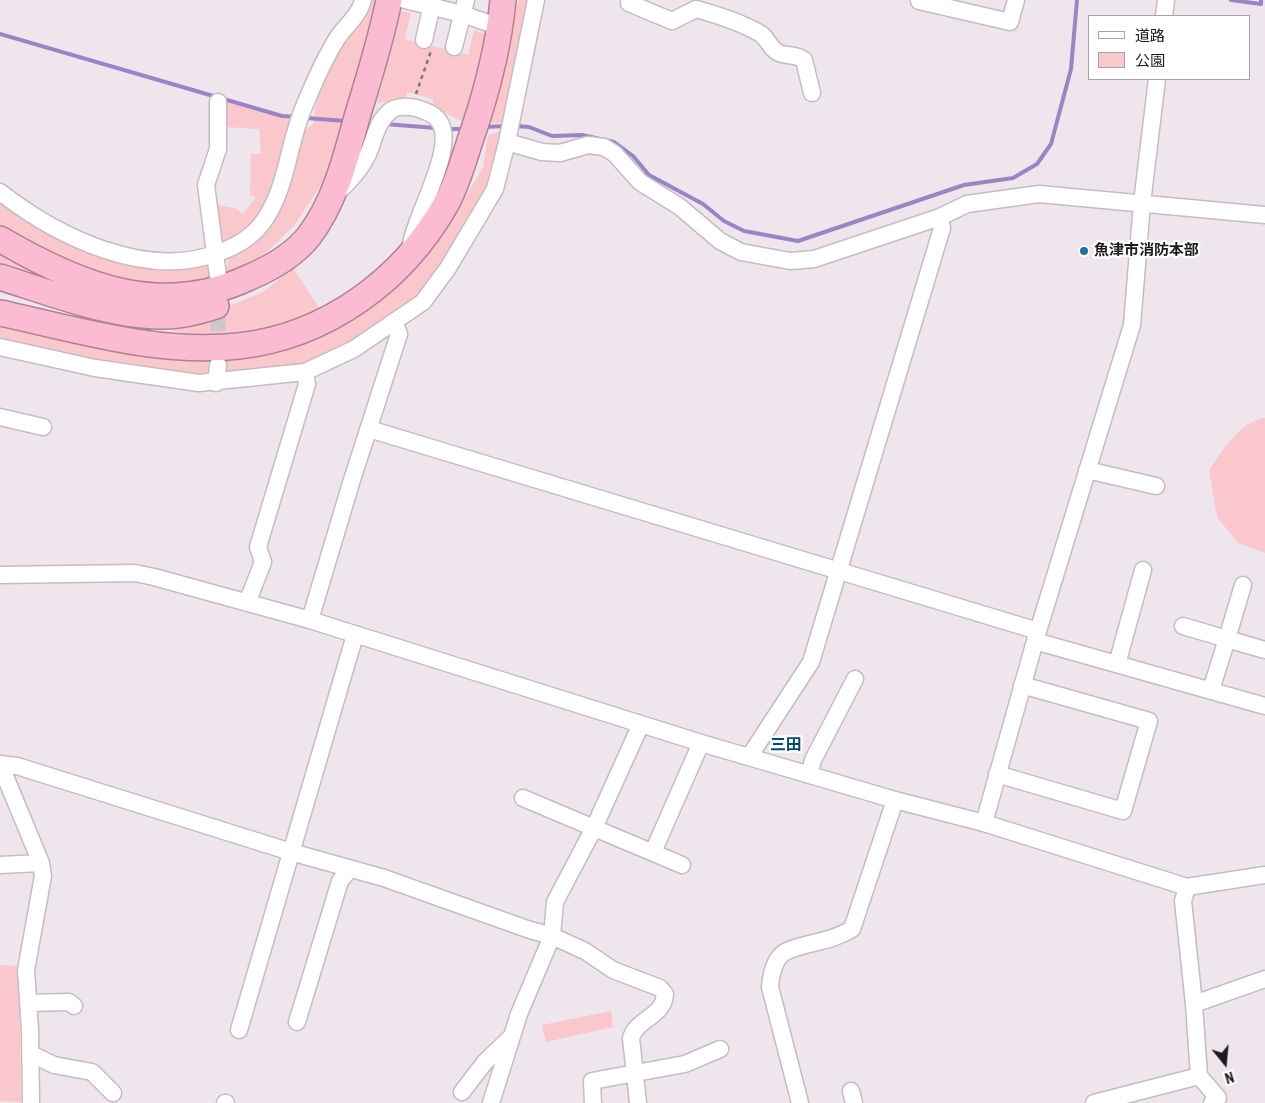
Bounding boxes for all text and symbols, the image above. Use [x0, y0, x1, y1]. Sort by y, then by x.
legend [1088, 15, 1250, 80]
text: 道路 [1135, 27, 1165, 45]
text: 公園 [1135, 52, 1165, 70]
place label: 魚津市消防本部 [1094, 242, 1199, 260]
marker: 魚津市消防本部 [1078, 245, 1090, 257]
district label: 三田 [770, 736, 802, 756]
north arrow [1200, 1038, 1250, 1088]
text: N [1223, 1068, 1236, 1086]

